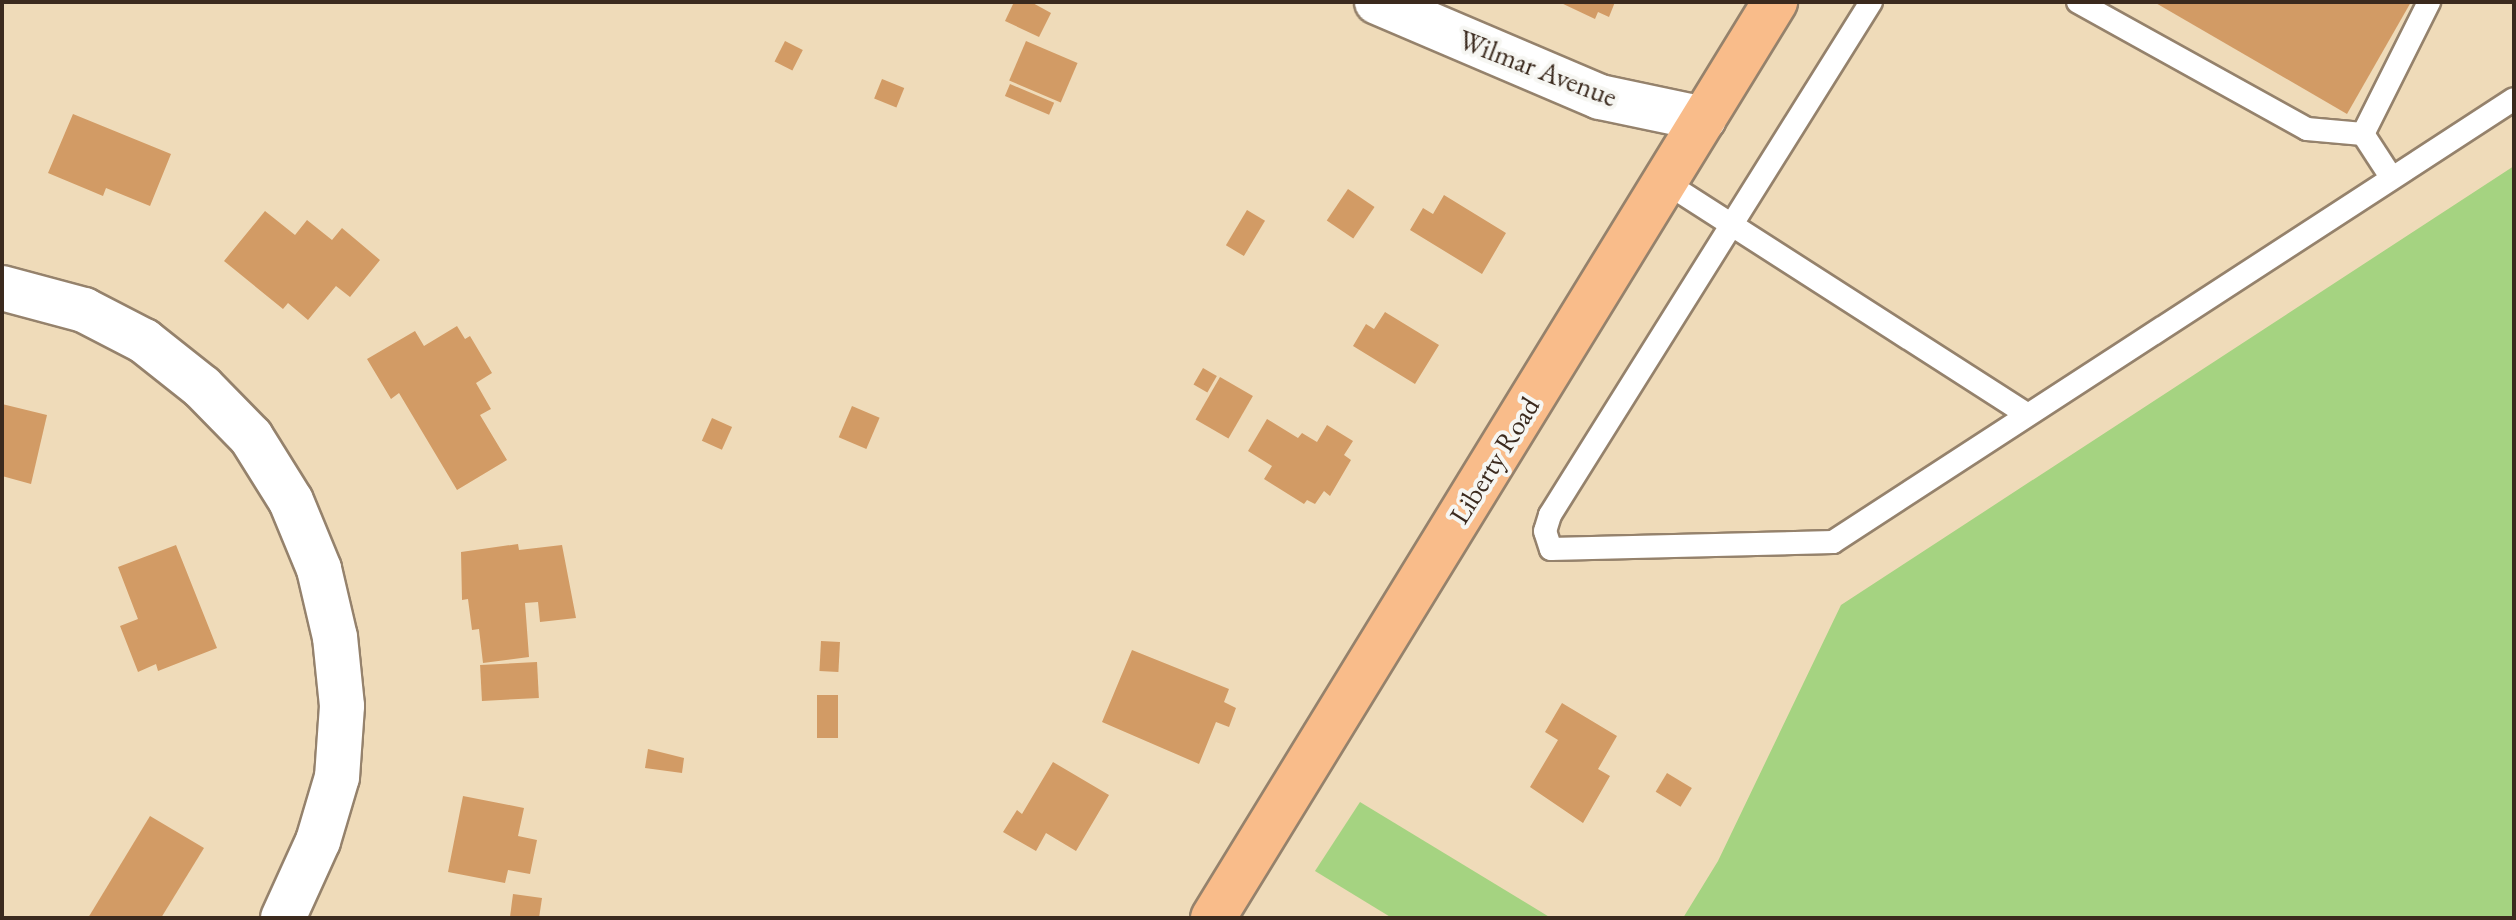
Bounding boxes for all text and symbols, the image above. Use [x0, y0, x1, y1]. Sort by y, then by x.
street label: Wilmar Avenue [1454, 22, 1622, 114]
street label: Liberty Road [1442, 390, 1546, 530]

